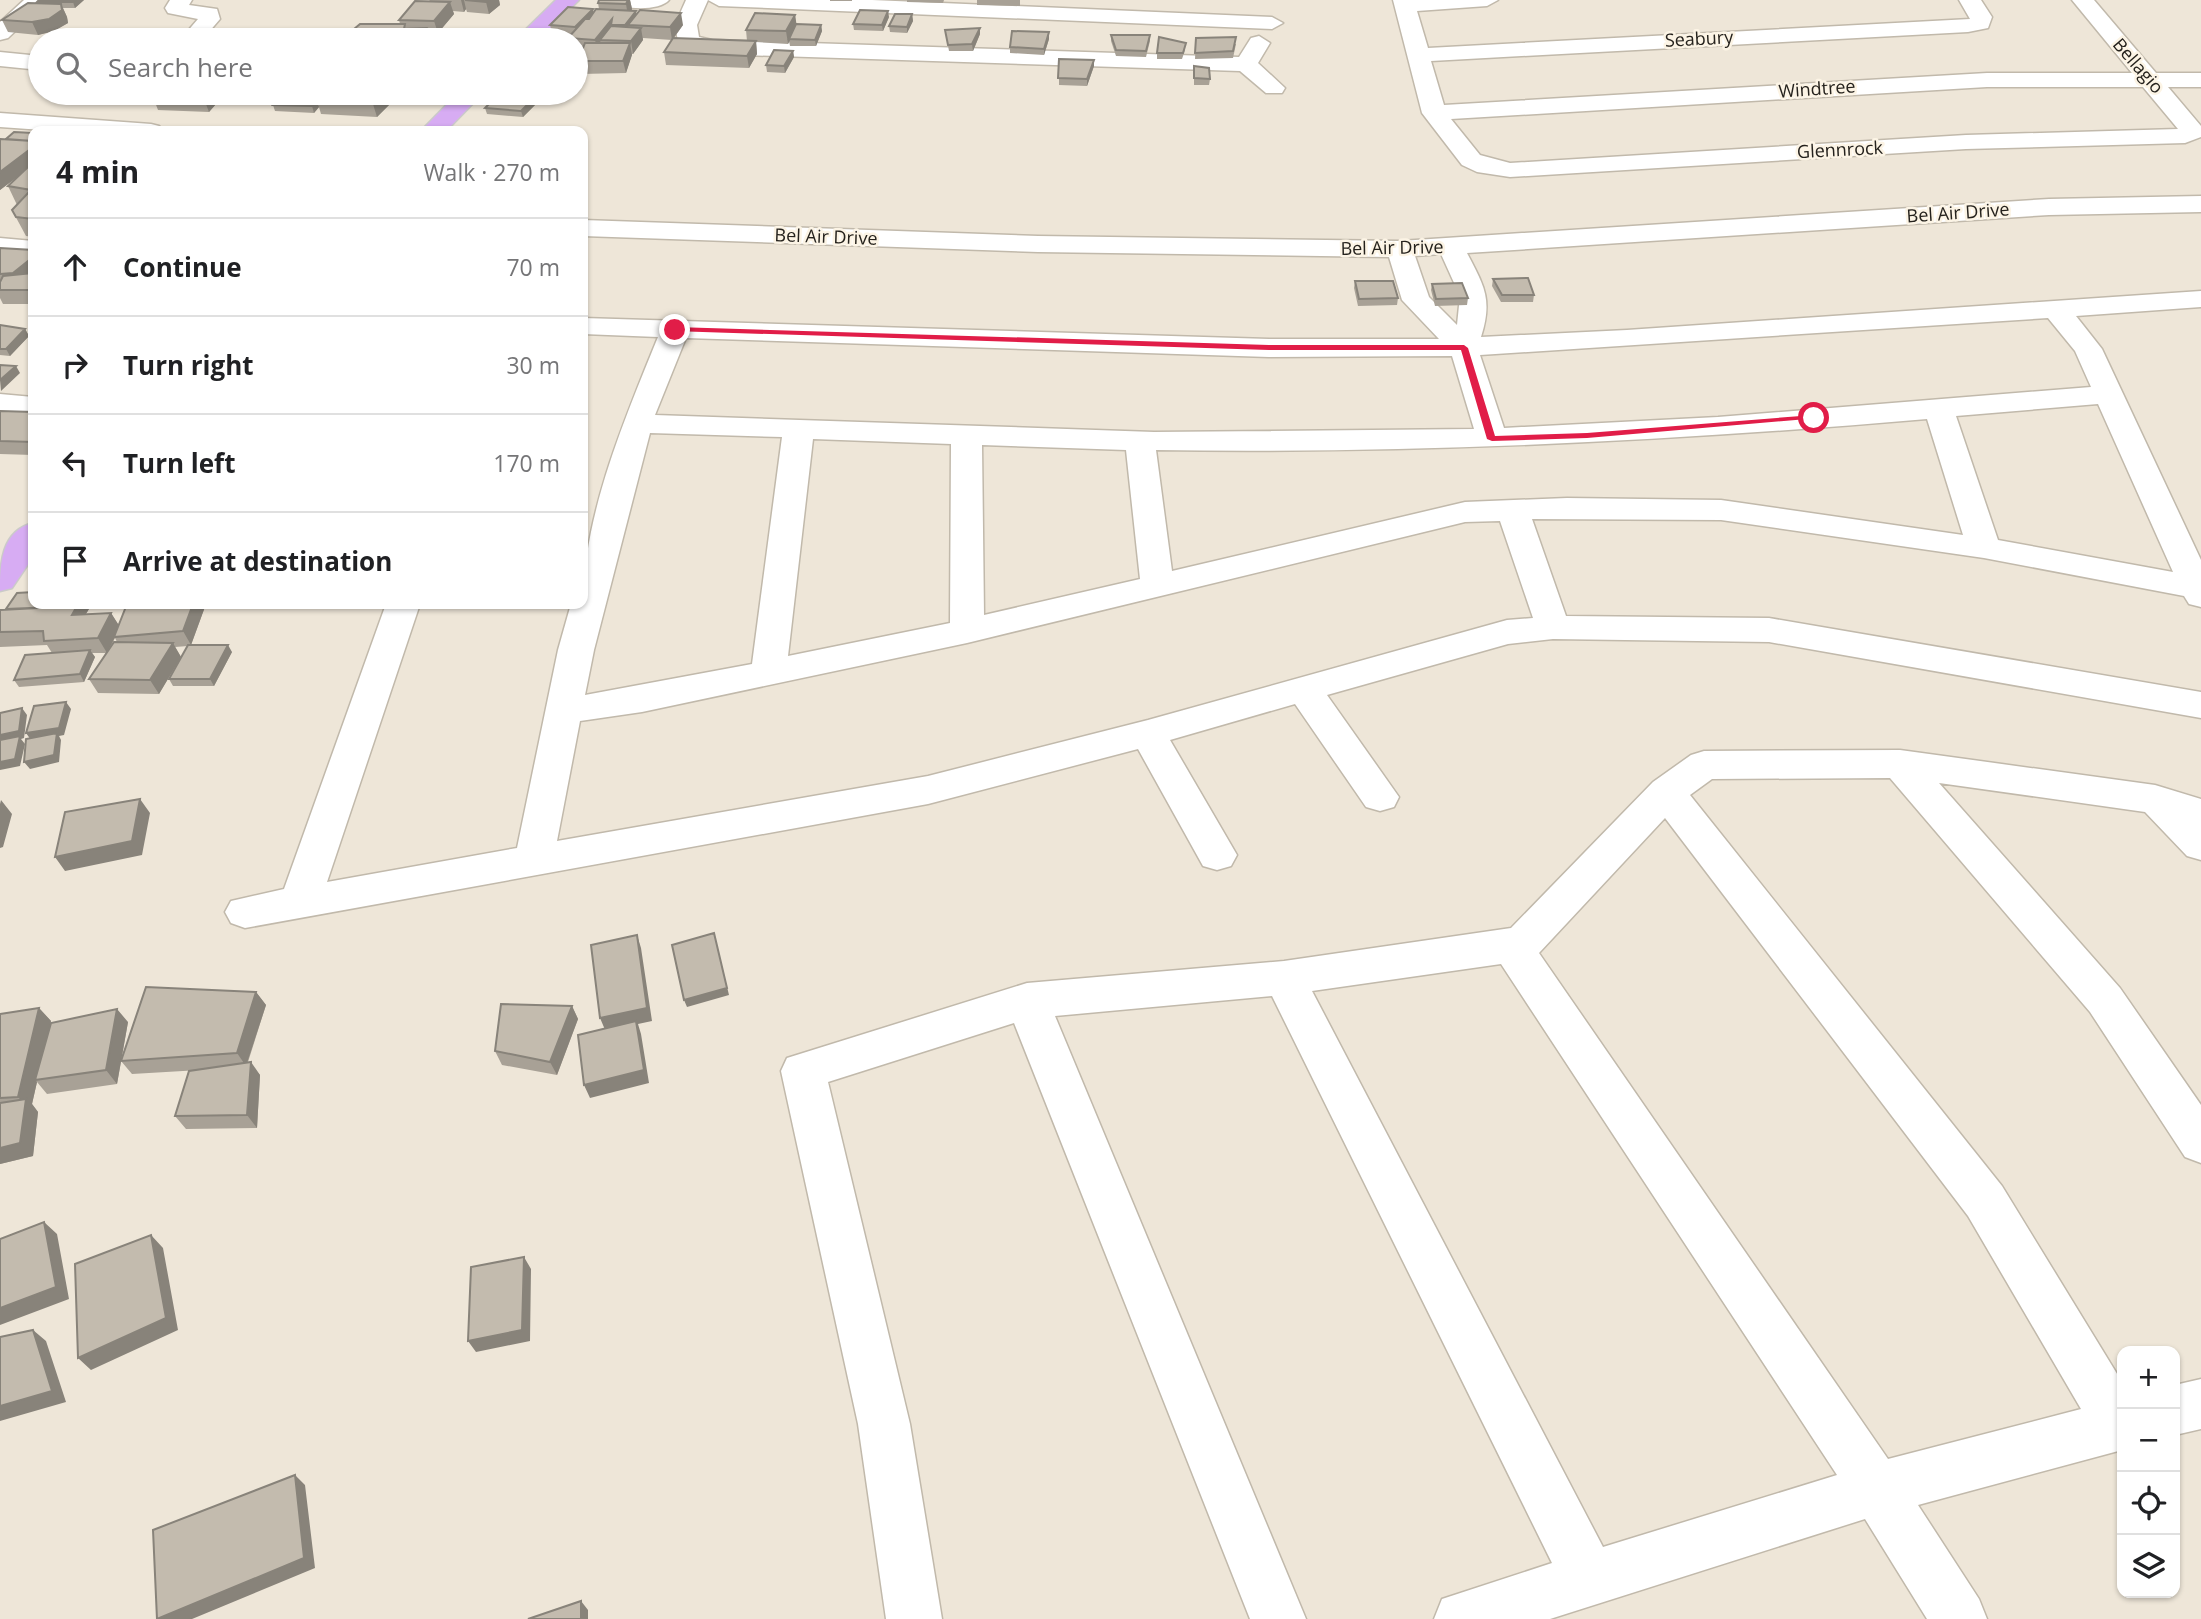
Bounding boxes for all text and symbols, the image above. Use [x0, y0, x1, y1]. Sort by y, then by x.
street label: Seabury [1664, 24, 1735, 52]
search box [28, 28, 588, 105]
street label: Bellagio [2108, 33, 2169, 98]
icon: search [52, 48, 90, 86]
text: Search here [108, 49, 253, 85]
street label: Windtree [1778, 73, 1856, 103]
street label: Glennrock [1796, 135, 1884, 163]
text: 4 min [56, 151, 139, 192]
text: Walk · 270 m [423, 156, 560, 188]
street label: Bel Air Drive [1906, 196, 2010, 228]
street label: Bel Air Drive [774, 222, 878, 250]
street label: Bel Air Drive [1340, 234, 1444, 260]
icon: ahead [56, 248, 94, 286]
text: Continue [123, 249, 242, 285]
text: 70 m [506, 251, 560, 283]
route end [659, 314, 690, 345]
icon: right [56, 346, 94, 384]
text: Turn right [123, 347, 254, 383]
text: 30 m [506, 349, 560, 381]
route start [1798, 402, 1829, 433]
icon: left [56, 444, 94, 482]
text: Turn left [123, 445, 235, 481]
text: 170 m [493, 447, 560, 479]
icon: arrive [56, 542, 94, 580]
text: Arrive at destination [123, 543, 392, 579]
map controls [2117, 1346, 2180, 1598]
button: + [2117, 1346, 2180, 1409]
button: − [2117, 1409, 2180, 1472]
button: locate [2117, 1472, 2180, 1535]
button: layers [2117, 1535, 2180, 1598]

